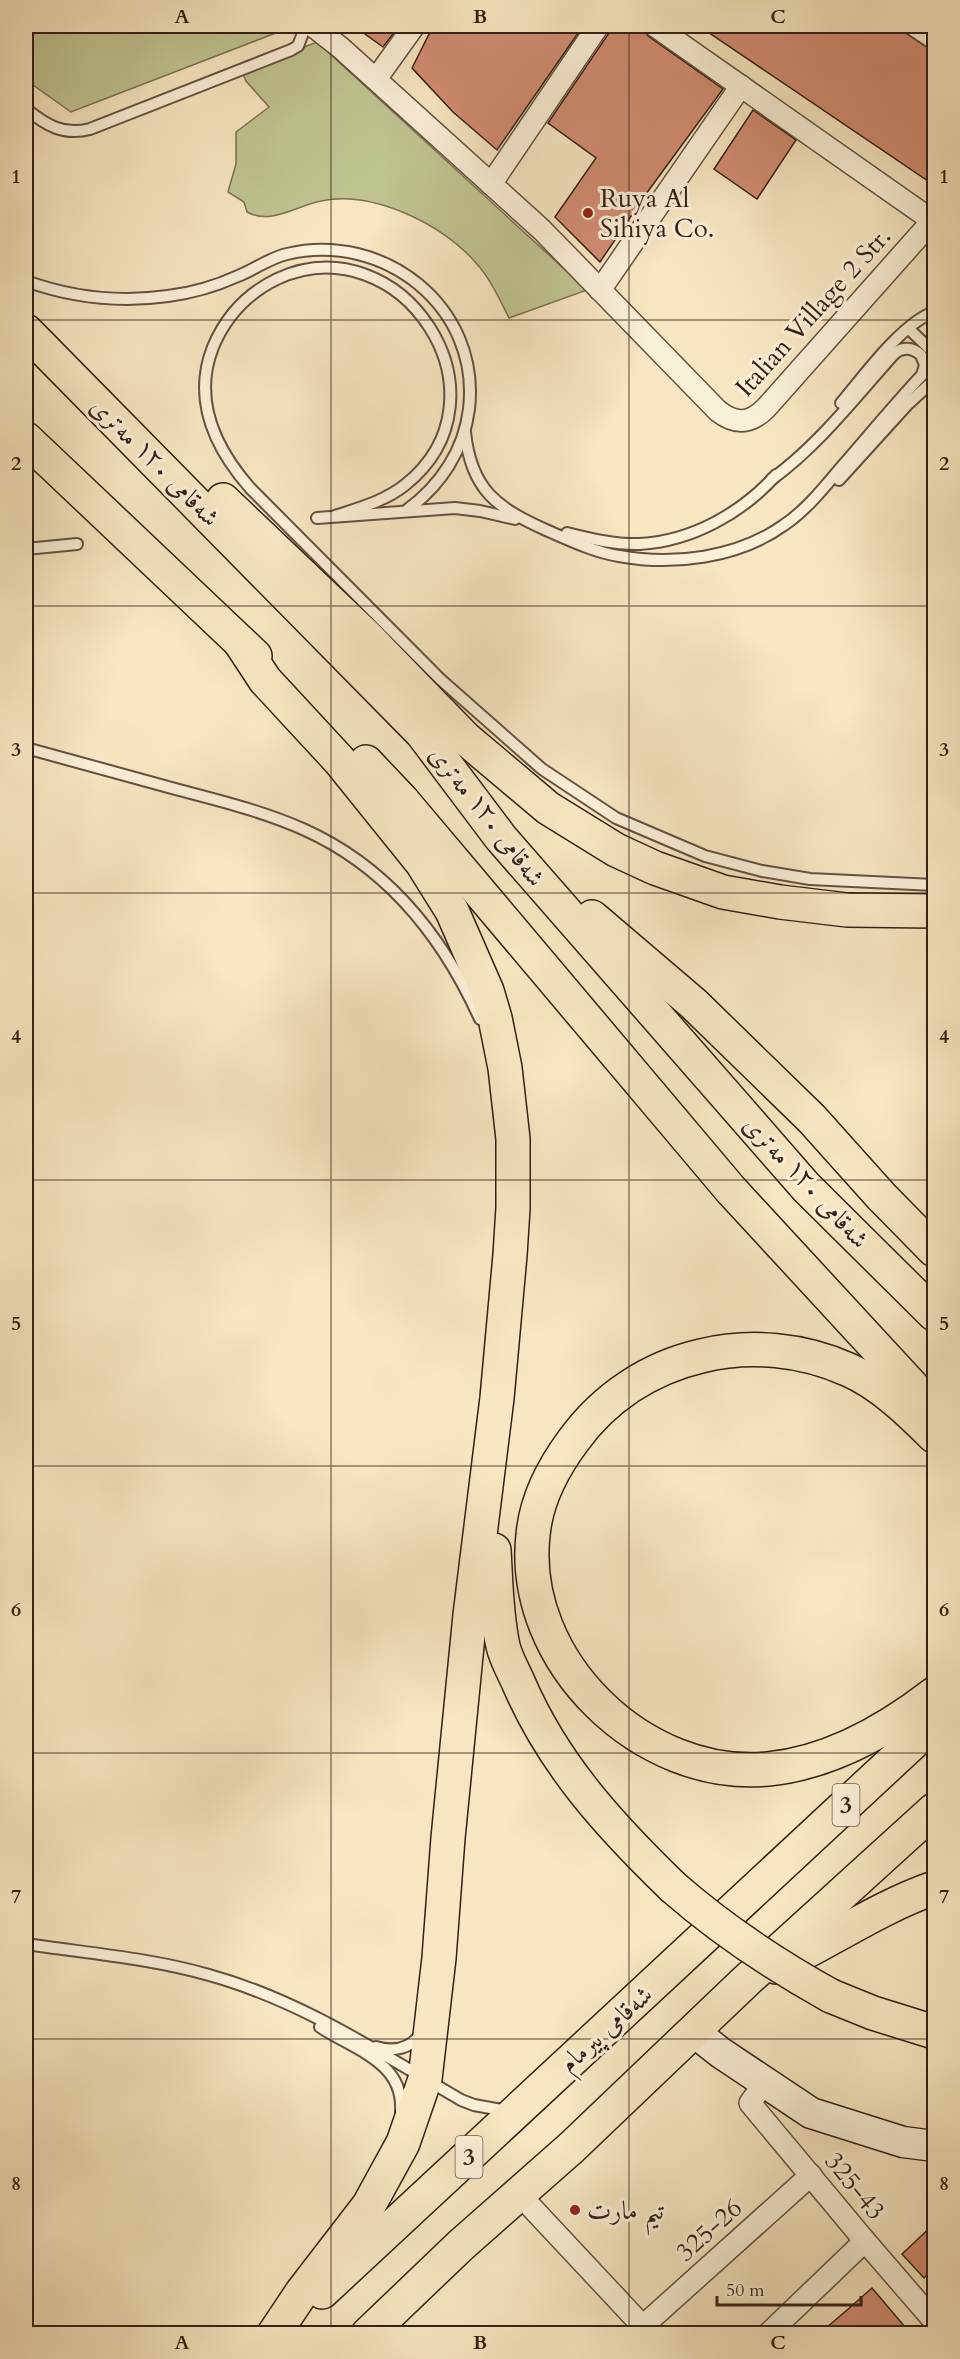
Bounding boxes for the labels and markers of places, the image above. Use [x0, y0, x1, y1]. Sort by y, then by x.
place label: Ruya Al Sihiya Co. [600, 181, 714, 246]
marker: Ruya Al Sihiya Co. [581, 206, 595, 220]
place label: تيم مارت [587, 2193, 665, 2236]
marker: تيم مارت [568, 2203, 582, 2217]

